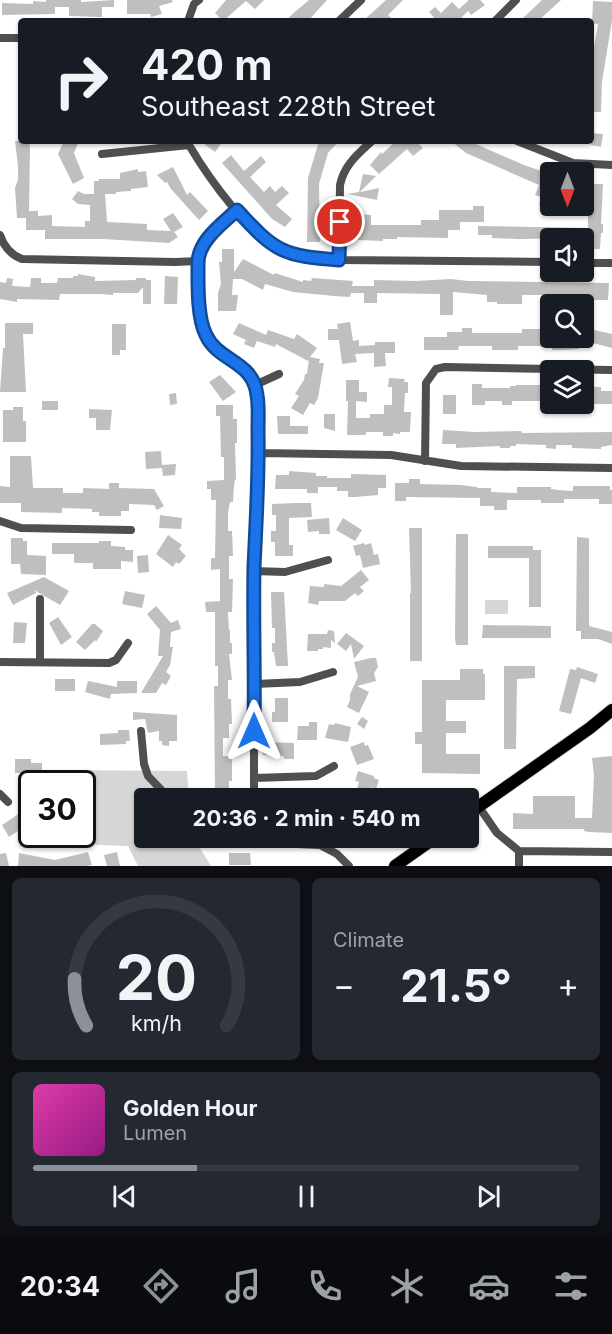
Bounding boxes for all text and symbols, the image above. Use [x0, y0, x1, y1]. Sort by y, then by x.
text: 420 m [141, 39, 272, 90]
icon: right [42, 42, 120, 120]
text: Southeast 228th Street [141, 90, 435, 123]
north arrow [540, 162, 594, 216]
map controls [540, 162, 594, 414]
pin [314, 196, 365, 247]
icon: arrive [323, 205, 356, 238]
button: sound [540, 228, 594, 282]
button: search [540, 294, 594, 348]
button: layers [540, 360, 594, 414]
position arrow [222, 699, 286, 763]
speed limit sign: 30 [18, 770, 96, 848]
text: 20:36 · 2 min · 540 m [193, 805, 420, 831]
text: Climate [333, 928, 404, 952]
text: 20 [115, 940, 197, 1015]
text: 21.5° [400, 958, 512, 1013]
text: − [333, 965, 355, 1005]
text: + [557, 965, 579, 1005]
text: km/h [131, 1010, 181, 1036]
text: Golden Hour [123, 1095, 257, 1121]
text: Lumen [123, 1121, 187, 1145]
icon: previous [108, 1180, 141, 1213]
icon: pause [290, 1180, 323, 1213]
icon: next [472, 1180, 505, 1213]
icon: directions [140, 1265, 182, 1307]
icon: music [222, 1265, 264, 1307]
icon: phone [304, 1265, 346, 1307]
icon: climate [386, 1265, 428, 1307]
icon: car [468, 1265, 510, 1307]
icon: filters [550, 1265, 592, 1307]
text: 20:34 [20, 1270, 100, 1303]

